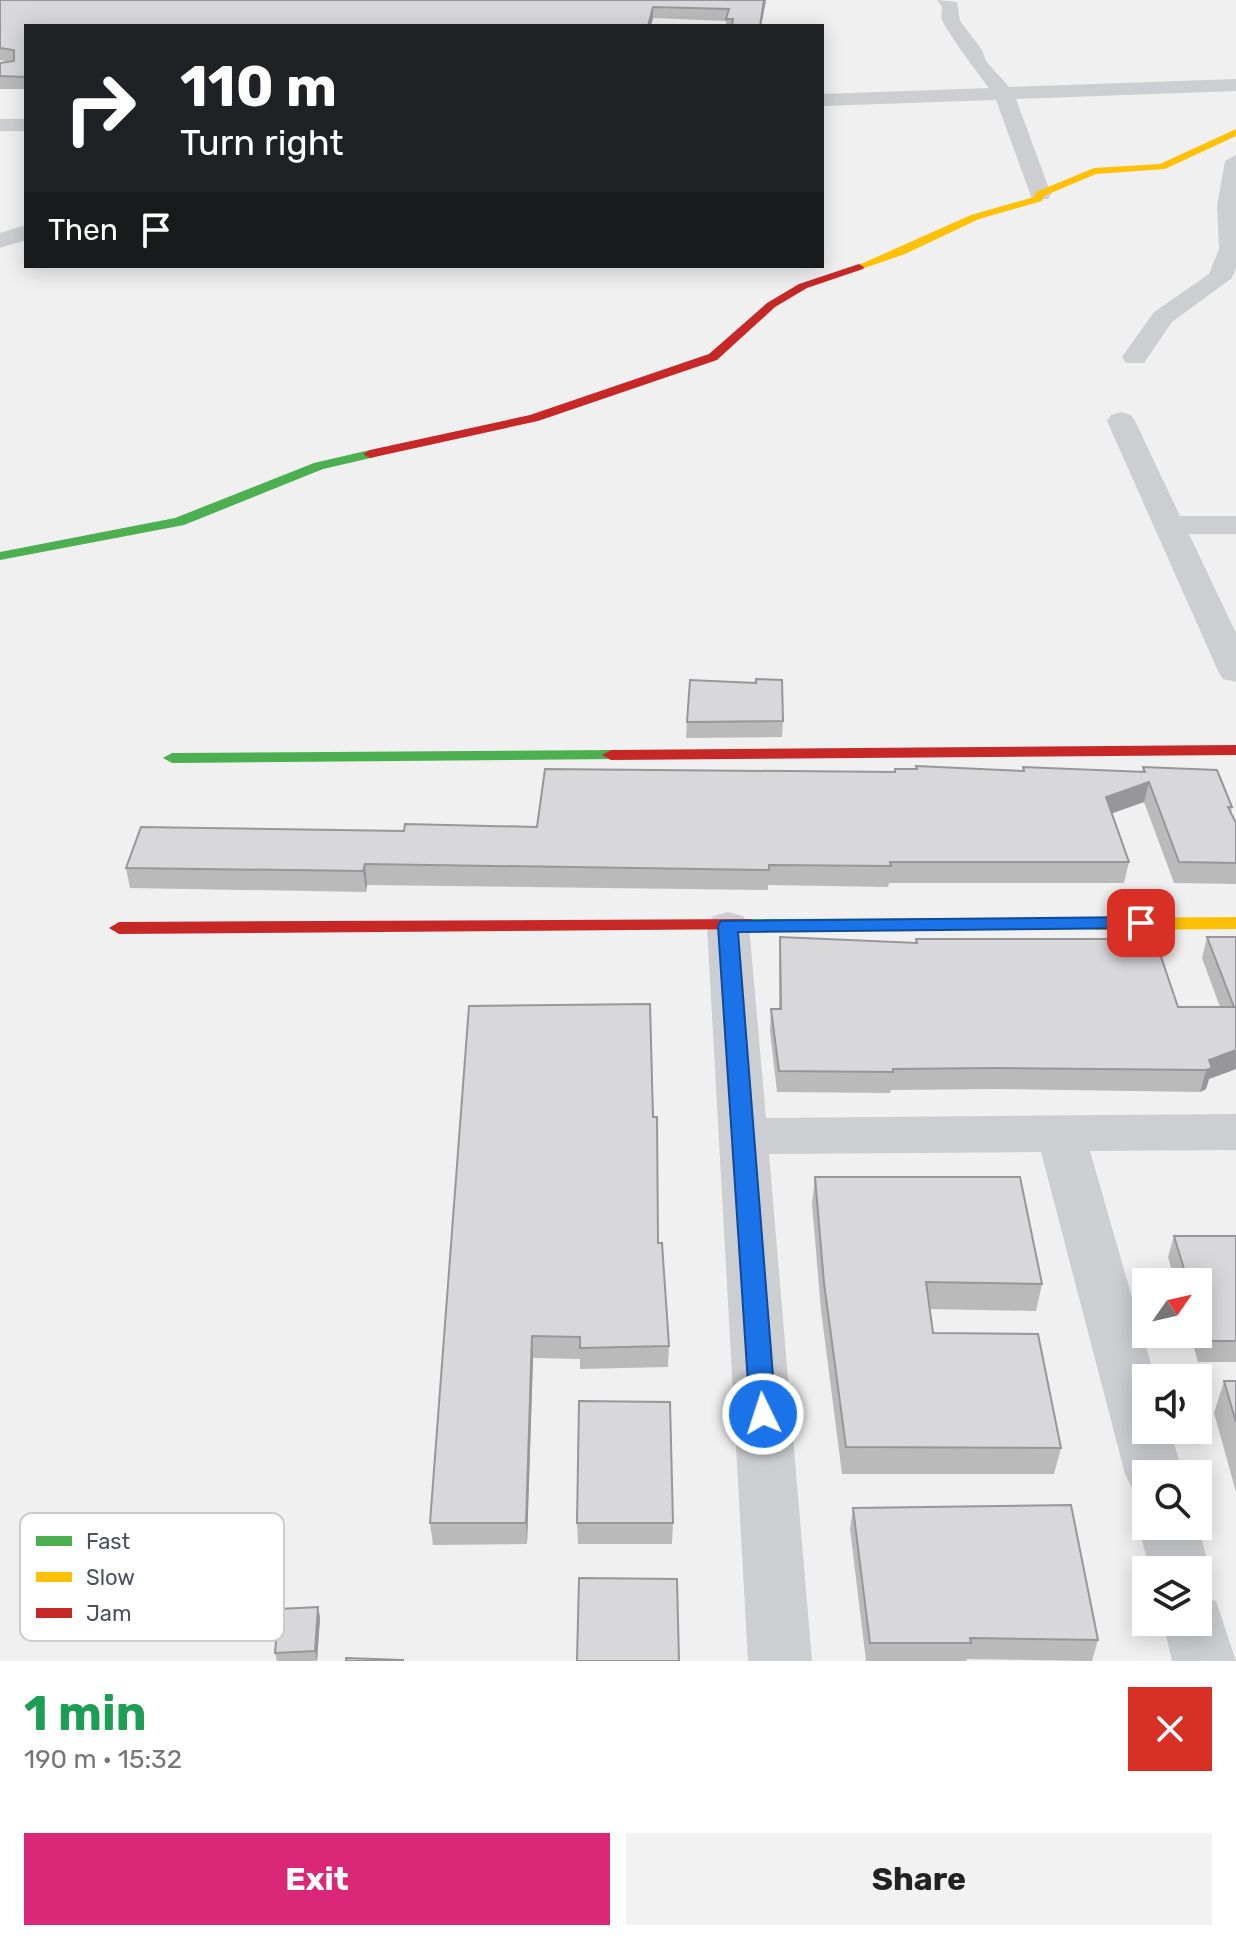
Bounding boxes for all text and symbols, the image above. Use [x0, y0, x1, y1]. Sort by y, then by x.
text: 110 m [180, 54, 337, 120]
icon: right [48, 56, 152, 160]
text: Turn right [180, 121, 344, 164]
icon: arrive [134, 208, 178, 252]
text: Then [48, 212, 118, 248]
pin [1107, 889, 1175, 957]
icon: arrive [1119, 901, 1163, 945]
north arrow [1132, 1268, 1212, 1348]
map controls [1132, 1268, 1212, 1636]
button: sound [1132, 1364, 1212, 1444]
position arrow [721, 1372, 805, 1456]
button: search [1132, 1460, 1212, 1540]
legend [20, 1513, 284, 1641]
text: Fast [86, 1528, 131, 1555]
button: layers [1132, 1556, 1212, 1636]
text: Slow [86, 1564, 135, 1591]
text: Jam [86, 1600, 132, 1627]
text: 1 min [24, 1685, 147, 1742]
button: close [1128, 1687, 1212, 1771]
text: 190 m · 15:32 [24, 1744, 182, 1775]
button: Exit [24, 1833, 610, 1925]
button: Share [626, 1833, 1212, 1925]

